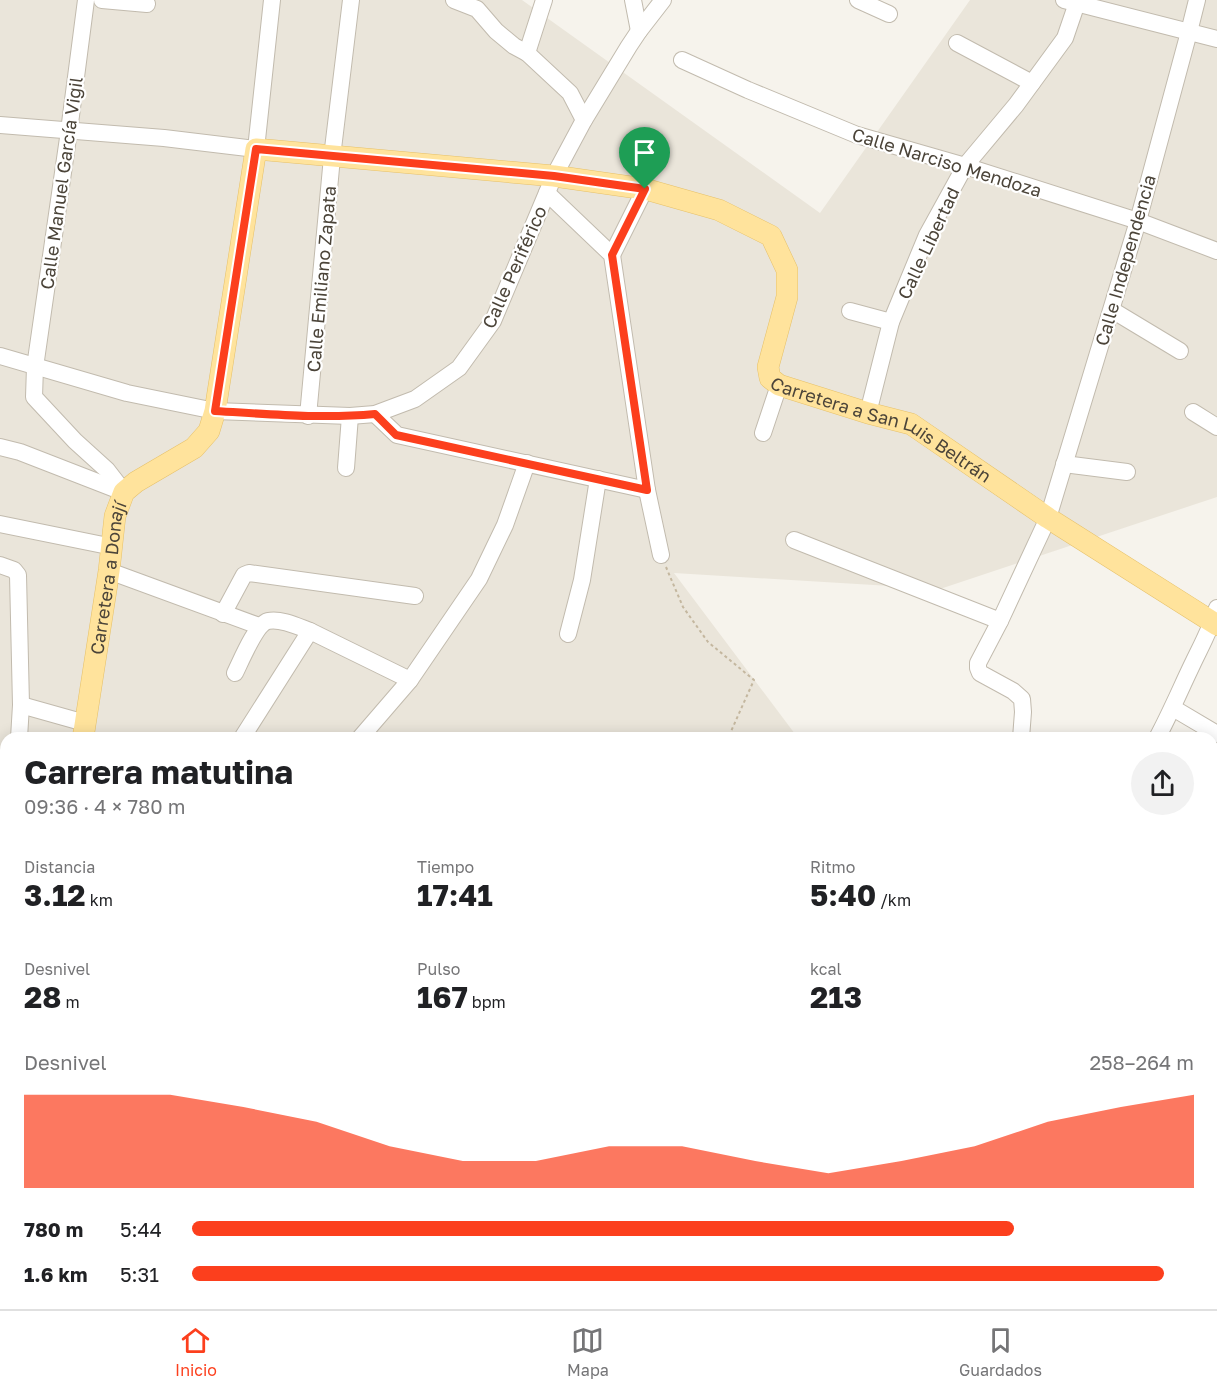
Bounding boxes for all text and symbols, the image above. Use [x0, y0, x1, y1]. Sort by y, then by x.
street label: Calle Manuel García Vigil [35, 75, 87, 291]
street label: Calle Narciso Mendoza [850, 123, 1044, 201]
pin [619, 127, 670, 189]
icon: arrive [628, 136, 661, 169]
street label: Calle Independencia [1090, 172, 1160, 348]
street label: Calle Libertad [892, 183, 964, 303]
street label: Calle Emiliano Zapata [302, 185, 340, 373]
street label: Calle Periférico [477, 202, 551, 332]
street label: Carretera a San Luis Beltrán [766, 372, 996, 487]
street label: Carretera a Donají [85, 497, 131, 656]
text: Carrera matutina [24, 752, 293, 791]
button: share [1131, 752, 1194, 815]
text: 09:36 · 4 × 780 m [24, 794, 185, 818]
text: Distancia [24, 857, 95, 877]
text: Tiempo [417, 857, 474, 877]
text: Ritmo [810, 857, 855, 877]
text: 3.12 [24, 877, 86, 913]
text: 17:41 [417, 877, 493, 913]
text: 5:40 [810, 877, 876, 913]
text: km [86, 890, 113, 910]
text: /km [876, 890, 911, 910]
text: Desnivel [24, 959, 90, 979]
text: Pulso [417, 959, 460, 979]
text: kcal [810, 959, 842, 979]
text: 28 [24, 979, 62, 1015]
text: 167 [417, 979, 468, 1015]
text: 213 [810, 979, 862, 1015]
text: m [62, 992, 80, 1012]
text: bpm [468, 992, 506, 1012]
text: Desnivel [24, 1050, 107, 1074]
text: 258–264 m [1089, 1050, 1194, 1074]
text: 780 m [24, 1217, 83, 1241]
text: 5:44 [120, 1217, 162, 1241]
text: 1.6 km [24, 1262, 88, 1286]
text: 5:31 [120, 1262, 159, 1286]
tab: Inicio [175, 1324, 217, 1380]
tab: Mapa [567, 1324, 609, 1380]
tab: Guardados [959, 1324, 1042, 1380]

